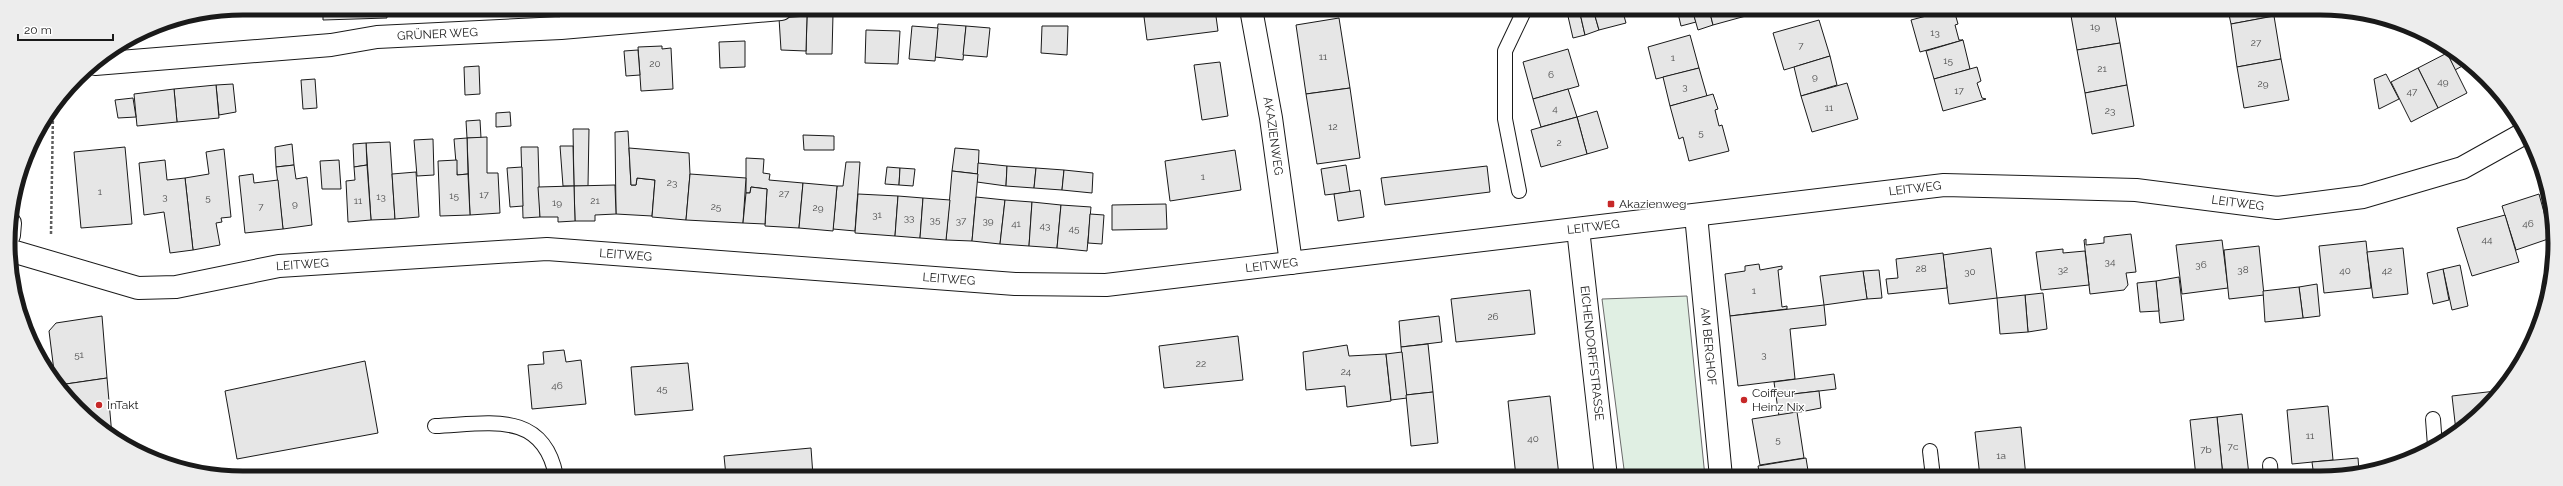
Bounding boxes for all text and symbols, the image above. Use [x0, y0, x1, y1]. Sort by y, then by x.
scale bar [18, 16, 113, 42]
house number: 19 [2090, 21, 2100, 32]
text: 20 m [24, 23, 52, 37]
street label: GRÜNER WEG [397, 25, 478, 43]
house number: 13 [1930, 27, 1940, 38]
house number: 27 [2251, 37, 2262, 48]
house number: 7 [1798, 40, 1804, 51]
house number: 11 [1319, 51, 1328, 62]
house number: 1 [1671, 52, 1676, 63]
house number: 15 [1943, 55, 1953, 66]
house number: 20 [649, 58, 661, 69]
house number: 21 [2097, 63, 2107, 74]
house number: 6 [1548, 69, 1554, 80]
house number: 9 [1812, 71, 1818, 82]
house number: 49 [2437, 76, 2449, 87]
house number: 29 [2257, 78, 2269, 89]
house number: 3 [1682, 81, 1688, 92]
house number: 17 [1954, 85, 1964, 96]
house number: 47 [2407, 86, 2418, 97]
street label: AKAZIENWEG [1260, 96, 1286, 176]
house number: 11 [1825, 102, 1834, 113]
house number: 4 [1552, 103, 1558, 114]
house number: 23 [2105, 105, 2115, 116]
house number: 12 [1328, 121, 1338, 132]
house number: 5 [1698, 127, 1704, 138]
house number: 2 [1556, 137, 1562, 148]
house number: 1 [1201, 171, 1206, 182]
house number: 23 [667, 177, 677, 188]
street label: LEITWEG [1888, 178, 1942, 199]
house number: 1 [98, 186, 103, 197]
house number: 27 [779, 188, 790, 199]
house number: 17 [479, 189, 489, 200]
house number: 15 [449, 190, 459, 201]
house number: 3 [162, 191, 168, 202]
house number: 13 [376, 191, 386, 202]
house number: 5 [205, 192, 211, 203]
street label: LEITWEG [2211, 193, 2265, 213]
house number: 11 [354, 195, 363, 206]
house number: 21 [590, 195, 600, 206]
house number: 19 [552, 197, 562, 208]
place label: Akazienweg [1619, 197, 1686, 211]
house number: 9 [292, 198, 298, 209]
marker: Akazienweg [1606, 199, 1616, 209]
house number: 7 [258, 201, 264, 212]
house number: 25 [711, 201, 722, 212]
house number: 29 [812, 202, 824, 213]
house number: 31 [872, 209, 883, 220]
house number: 33 [904, 212, 914, 223]
house number: 35 [930, 214, 941, 225]
house number: 37 [956, 215, 967, 226]
house number: 39 [982, 215, 994, 226]
street label: LEITWEG [1566, 217, 1620, 237]
house number: 41 [1011, 218, 1022, 229]
house number: 46 [2522, 218, 2534, 229]
house number: 43 [1040, 220, 1050, 231]
house number: 45 [1069, 223, 1080, 234]
house number: 44 [2482, 234, 2493, 245]
street label: LEITWEG [599, 246, 653, 264]
street label: LEITWEG [1244, 255, 1299, 275]
street label: LEITWEG [276, 256, 329, 273]
house number: 34 [2105, 256, 2116, 267]
house number: 36 [2195, 259, 2207, 270]
house number: 28 [1915, 263, 1927, 274]
house number: 32 [2058, 264, 2068, 275]
house number: 38 [2237, 264, 2249, 275]
house number: 40 [2339, 265, 2351, 276]
house number: 42 [2382, 265, 2392, 276]
house number: 30 [1964, 266, 1976, 277]
street label: LEITWEG [922, 270, 976, 288]
street label: EICHENDORFFSTRASSE [1577, 285, 1607, 421]
house number: 1 [1752, 285, 1757, 296]
street label: AM BERGHOF [1698, 307, 1719, 386]
house number: 26 [1487, 311, 1499, 322]
house number: 51 [74, 349, 85, 360]
house number: 3 [1761, 349, 1767, 360]
house number: 22 [1196, 358, 1206, 369]
house number: 24 [1341, 366, 1352, 377]
house number: 46 [551, 380, 563, 391]
house number: 45 [657, 383, 668, 394]
place label: Coiffeur Heinz Nix [1752, 386, 1804, 414]
marker: Coiffeur Heinz Nix [1739, 395, 1749, 405]
place label: InTakt [107, 398, 139, 412]
marker: InTakt [94, 400, 104, 410]
house number: 11 [2306, 430, 2315, 441]
house number: 40 [1527, 433, 1539, 444]
house number: 5 [1775, 434, 1781, 445]
house number: 7c [2228, 441, 2239, 452]
house number: 7b [2200, 444, 2212, 455]
house number: 1a [1996, 450, 2006, 461]

